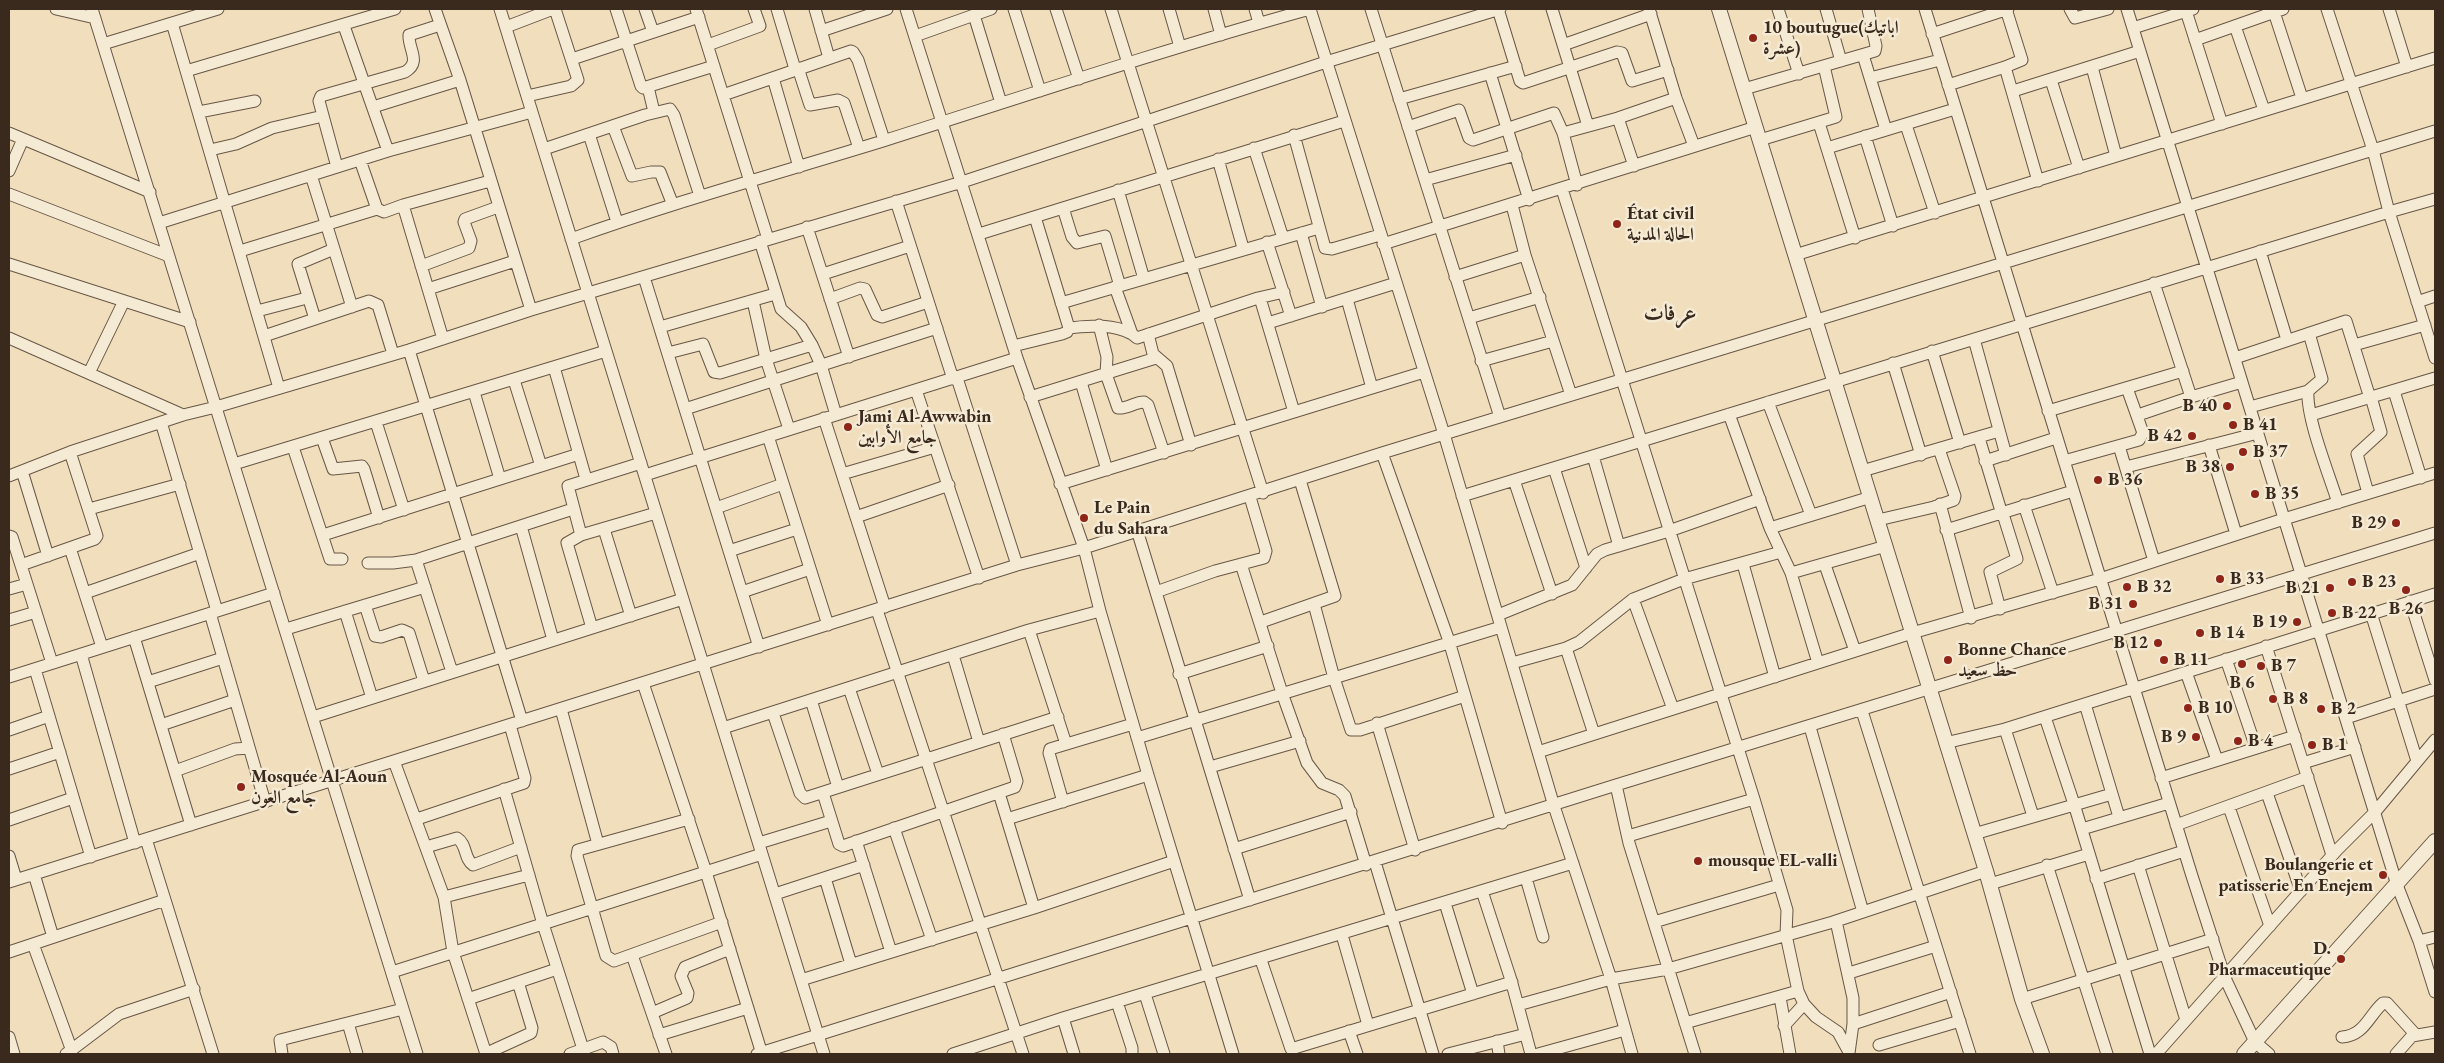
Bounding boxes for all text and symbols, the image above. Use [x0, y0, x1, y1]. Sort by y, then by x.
place label: 10 boutugue(اباتيك عشرة) [1763, 17, 1899, 59]
marker: 10 boutugue(اباتيك عشرة) [1747, 32, 1759, 44]
place label: État civil الحالة المدنية [1627, 203, 1694, 245]
marker: État civil الحالة المدنية [1611, 218, 1623, 230]
district label: عرفات [1644, 301, 1696, 327]
place label: B 40 [2182, 395, 2217, 417]
marker: B 40 [2221, 400, 2233, 412]
place label: Jami Al-Awwabin جامع الأوابين [858, 406, 991, 448]
place label: B 41 [2243, 414, 2278, 436]
marker: B 41 [2227, 419, 2239, 431]
marker: Jami Al-Awwabin جامع الأوابين [842, 421, 854, 433]
place label: B 42 [2147, 425, 2182, 447]
marker: B 42 [2186, 430, 2198, 442]
place label: B 37 [2253, 441, 2288, 463]
marker: B 37 [2237, 446, 2249, 458]
place label: B 38 [2185, 456, 2220, 478]
marker: B 38 [2224, 461, 2236, 473]
place label: B 36 [2108, 469, 2143, 491]
marker: B 36 [2092, 474, 2104, 486]
place label: B 35 [2265, 483, 2300, 505]
marker: B 35 [2249, 488, 2261, 500]
place label: Le Pain du Sahara [1094, 497, 1168, 540]
marker: Le Pain du Sahara [1078, 512, 1090, 524]
place label: B 29 [2351, 512, 2386, 534]
marker: B 29 [2390, 517, 2402, 529]
place label: B 33 [2230, 568, 2265, 590]
place label: B 23 [2362, 571, 2397, 593]
marker: B 33 [2214, 573, 2226, 585]
place label: B 32 [2137, 576, 2172, 598]
marker: B 23 [2346, 576, 2358, 588]
place label: B 21 [2285, 577, 2320, 599]
marker: B 32 [2121, 581, 2133, 593]
marker: B 21 [2324, 582, 2336, 594]
marker: B 26 [2400, 584, 2412, 596]
place label: B 31 [2088, 593, 2123, 615]
marker: B 31 [2127, 598, 2139, 610]
place label: B 26 [2389, 598, 2423, 620]
place label: B 22 [2342, 602, 2377, 624]
marker: B 22 [2326, 607, 2338, 619]
place label: B 19 [2252, 611, 2287, 633]
marker: B 19 [2291, 616, 2303, 628]
place label: B 14 [2210, 622, 2245, 644]
marker: B 14 [2194, 627, 2206, 639]
place label: B 12 [2113, 632, 2148, 654]
marker: B 12 [2152, 637, 2164, 649]
place label: Bonne Chance حظ سعيد [1958, 639, 2066, 682]
place label: B 11 [2174, 649, 2209, 671]
marker: Bonne Chance حظ سعيد [1942, 654, 1954, 666]
marker: B 11 [2158, 654, 2170, 666]
place label: B 7 [2271, 655, 2296, 677]
marker: B 6 [2236, 658, 2248, 670]
marker: B 7 [2255, 660, 2267, 672]
place label: B 6 [2229, 672, 2255, 694]
place label: B 8 [2283, 688, 2308, 710]
marker: B 8 [2267, 693, 2279, 705]
place label: B 10 [2198, 697, 2233, 719]
place label: B 2 [2331, 698, 2356, 720]
marker: B 10 [2182, 702, 2194, 714]
marker: B 2 [2315, 703, 2327, 715]
place label: B 9 [2161, 726, 2186, 748]
place label: B 4 [2248, 730, 2273, 752]
marker: B 9 [2190, 731, 2202, 743]
place label: B 1 [2322, 734, 2347, 756]
marker: B 4 [2232, 735, 2244, 747]
marker: B 1 [2306, 739, 2318, 751]
place label: Mosquée Al-Aoun جامع العون [251, 766, 387, 809]
marker: Mosquée Al-Aoun جامع العون [235, 781, 247, 793]
place label: mousque EL-valli [1708, 850, 1838, 872]
place label: Boulangerie et patisserie En Enejem [2219, 854, 2373, 896]
marker: mousque EL-valli [1692, 855, 1704, 867]
marker: Boulangerie et patisserie En Enejem [2377, 869, 2389, 881]
place label: D. Pharmaceutique [2208, 938, 2331, 981]
marker: D. Pharmaceutique [2335, 953, 2347, 965]

